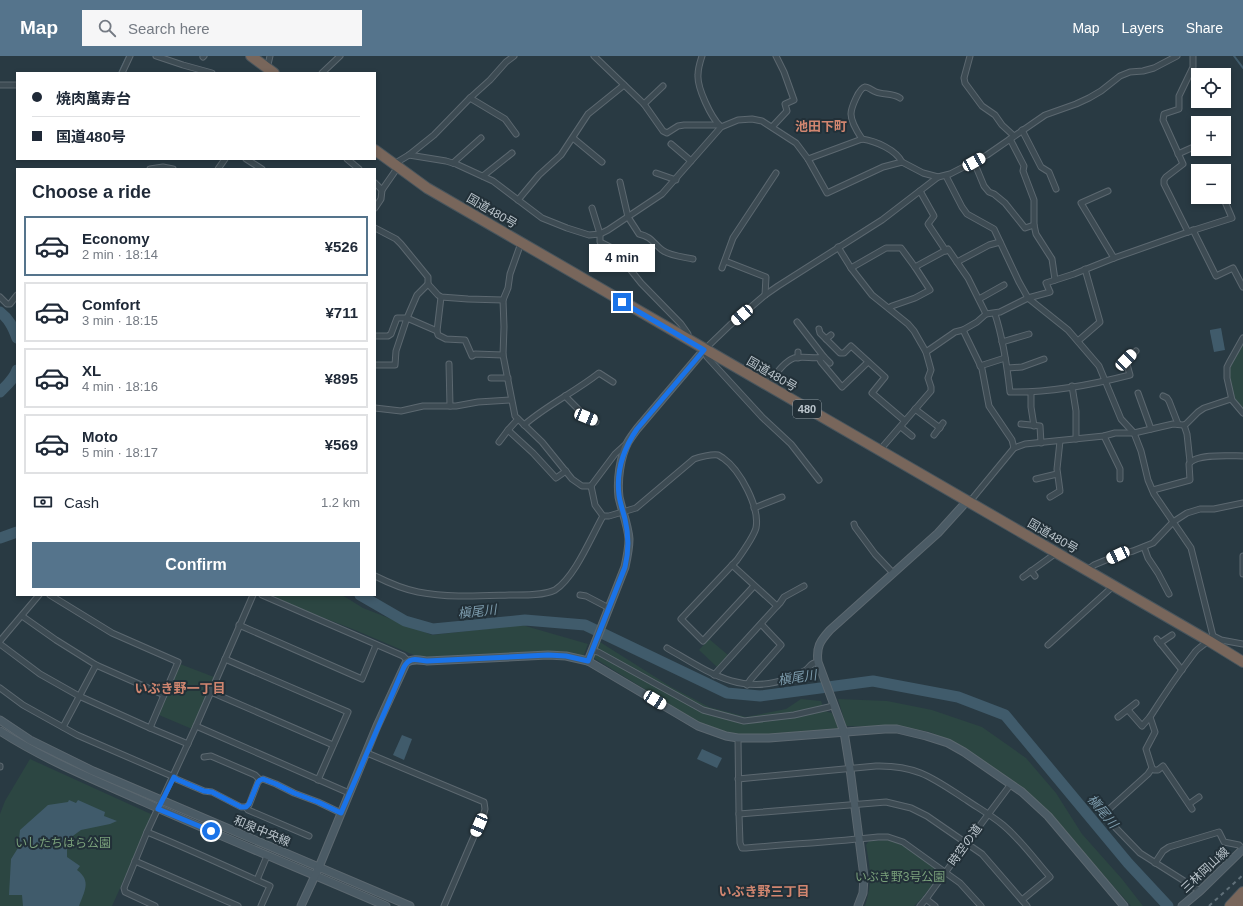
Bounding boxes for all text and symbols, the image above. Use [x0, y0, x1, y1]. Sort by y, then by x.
search box [82, 10, 362, 46]
text: Map [20, 17, 58, 38]
icon: search [96, 17, 118, 39]
text: Search here [128, 20, 210, 37]
text: Map [1072, 20, 1100, 36]
text: Layers [1122, 20, 1164, 36]
text: Share [1186, 20, 1223, 36]
map controls [1191, 68, 1231, 204]
button: locate [1191, 68, 1231, 108]
text: 焼肉萬寿台 [56, 90, 131, 107]
button: + [1191, 116, 1231, 156]
district label: 池田下町 [795, 119, 847, 134]
text: 国道480号 [56, 128, 126, 145]
car [961, 151, 987, 173]
button: − [1191, 164, 1231, 204]
text: Choose a ride [32, 182, 151, 202]
street label: 国道480号 [464, 191, 520, 231]
icon: car [34, 228, 70, 264]
text: Economy [82, 230, 150, 247]
text: ¥526 [325, 238, 358, 255]
callout: 4 min [589, 244, 655, 272]
text: 2 min · 18:14 [82, 247, 158, 262]
text: 4 min [605, 250, 639, 265]
route end [613, 293, 631, 311]
icon: car [34, 294, 70, 330]
text: Comfort [82, 296, 140, 313]
car [729, 303, 755, 327]
text: ¥711 [325, 304, 358, 321]
text: 3 min · 18:15 [82, 313, 158, 328]
car [1113, 347, 1139, 373]
street label: 国道480号 [744, 354, 800, 394]
icon: car [34, 360, 70, 396]
text: XL [82, 362, 101, 379]
text: ¥895 [325, 370, 358, 387]
text: 4 min · 18:16 [82, 379, 158, 394]
road number: 480 [793, 400, 821, 418]
car [573, 407, 599, 427]
icon: car [34, 426, 70, 462]
text: Moto [82, 428, 118, 445]
text: ¥569 [325, 436, 358, 453]
text: 5 min · 18:17 [82, 445, 158, 460]
icon: cash [32, 491, 54, 513]
text: Cash [64, 494, 99, 511]
text: 1.2 km [321, 495, 360, 510]
street label: 国道480号 [1025, 516, 1081, 556]
button: Confirm [32, 542, 360, 588]
car [1105, 544, 1131, 566]
water label: 槇尾川 [457, 602, 499, 621]
water label: 槇尾川 [777, 667, 819, 688]
district label: いぶき野一丁目 [134, 681, 226, 696]
car [642, 689, 668, 711]
water label: 槇尾川 [1084, 792, 1122, 833]
car [469, 812, 489, 838]
street label: 和泉中央線 [232, 813, 292, 849]
street label: 時空の道 [945, 821, 985, 869]
route start [202, 822, 220, 840]
park label: いしたちはら公園 [15, 836, 111, 850]
street label: 三林岡山線 [1178, 844, 1232, 896]
park label: いぶき野3号公園 [855, 870, 945, 884]
district label: いぶき野三丁目 [718, 884, 810, 899]

